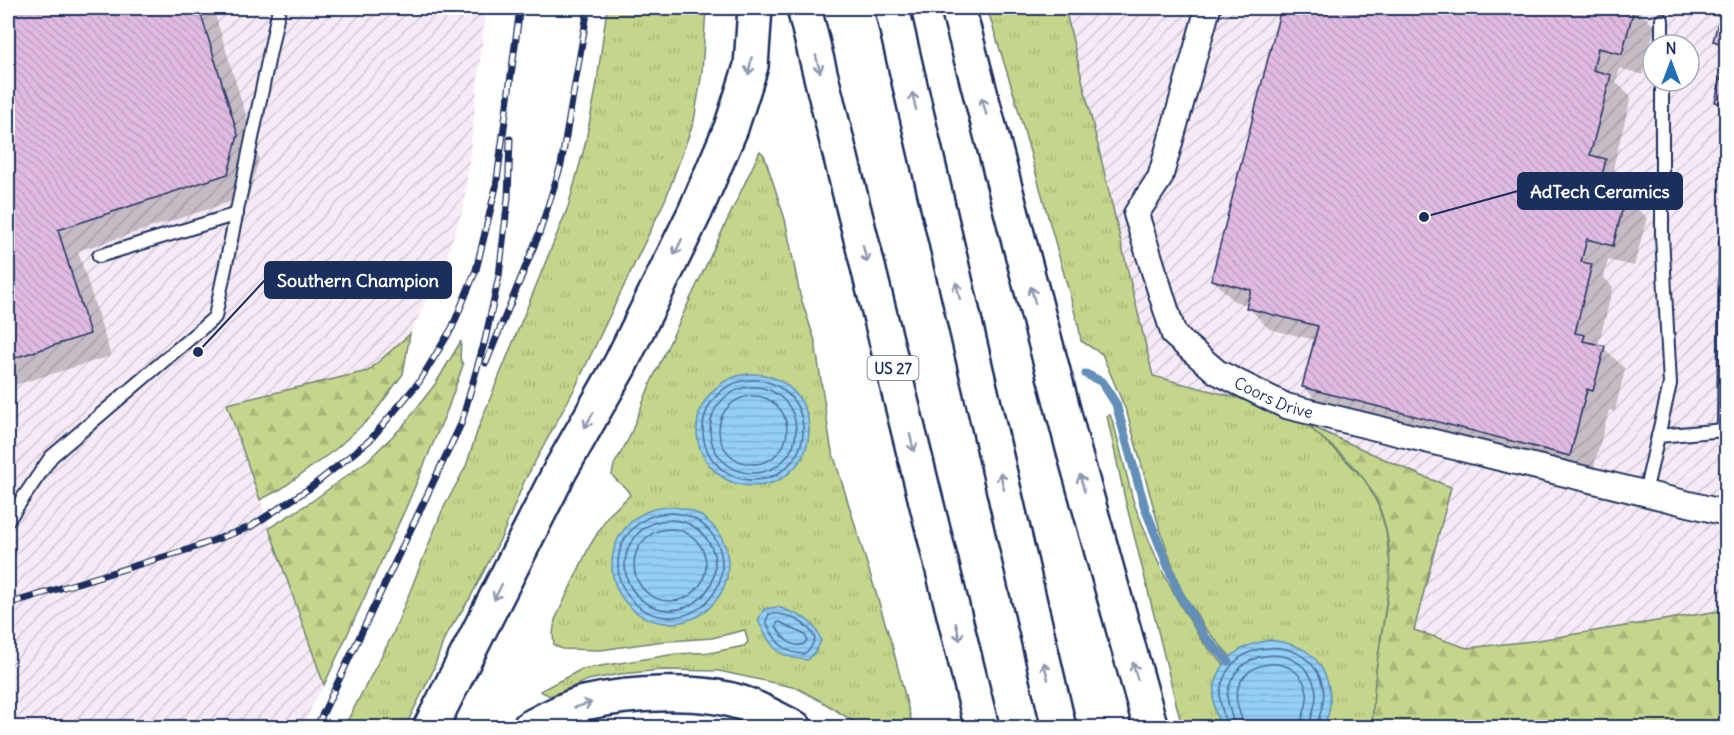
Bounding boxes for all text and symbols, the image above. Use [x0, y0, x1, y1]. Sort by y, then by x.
north arrow [1641, 33, 1701, 93]
text: N [1665, 38, 1677, 58]
one-way arrow [744, 55, 755, 75]
one-way arrow [813, 55, 825, 74]
one-way arrow [908, 91, 919, 111]
one-way arrow [978, 97, 989, 116]
callout: AdTech Ceramics [1518, 173, 1682, 209]
text: AdTech Ceramics [1530, 180, 1670, 203]
one-way arrow [672, 237, 684, 255]
one-way arrow [860, 244, 872, 263]
callout: Southern Champion [265, 262, 451, 298]
text: Southern Champion [277, 269, 440, 292]
one-way arrow [952, 281, 963, 301]
one-way arrow [1026, 286, 1038, 305]
road number: US 27 [868, 356, 918, 380]
street label: Coors Drive [1231, 372, 1315, 422]
one-way arrow [583, 411, 595, 428]
one-way arrow [906, 433, 918, 452]
one-way arrow [995, 471, 1007, 490]
one-way arrow [1076, 474, 1088, 493]
one-way arrow [492, 583, 503, 601]
one-way arrow [953, 623, 965, 642]
one-way arrow [1039, 661, 1051, 680]
one-way arrow [1129, 662, 1140, 681]
one-way arrow [573, 699, 592, 710]

